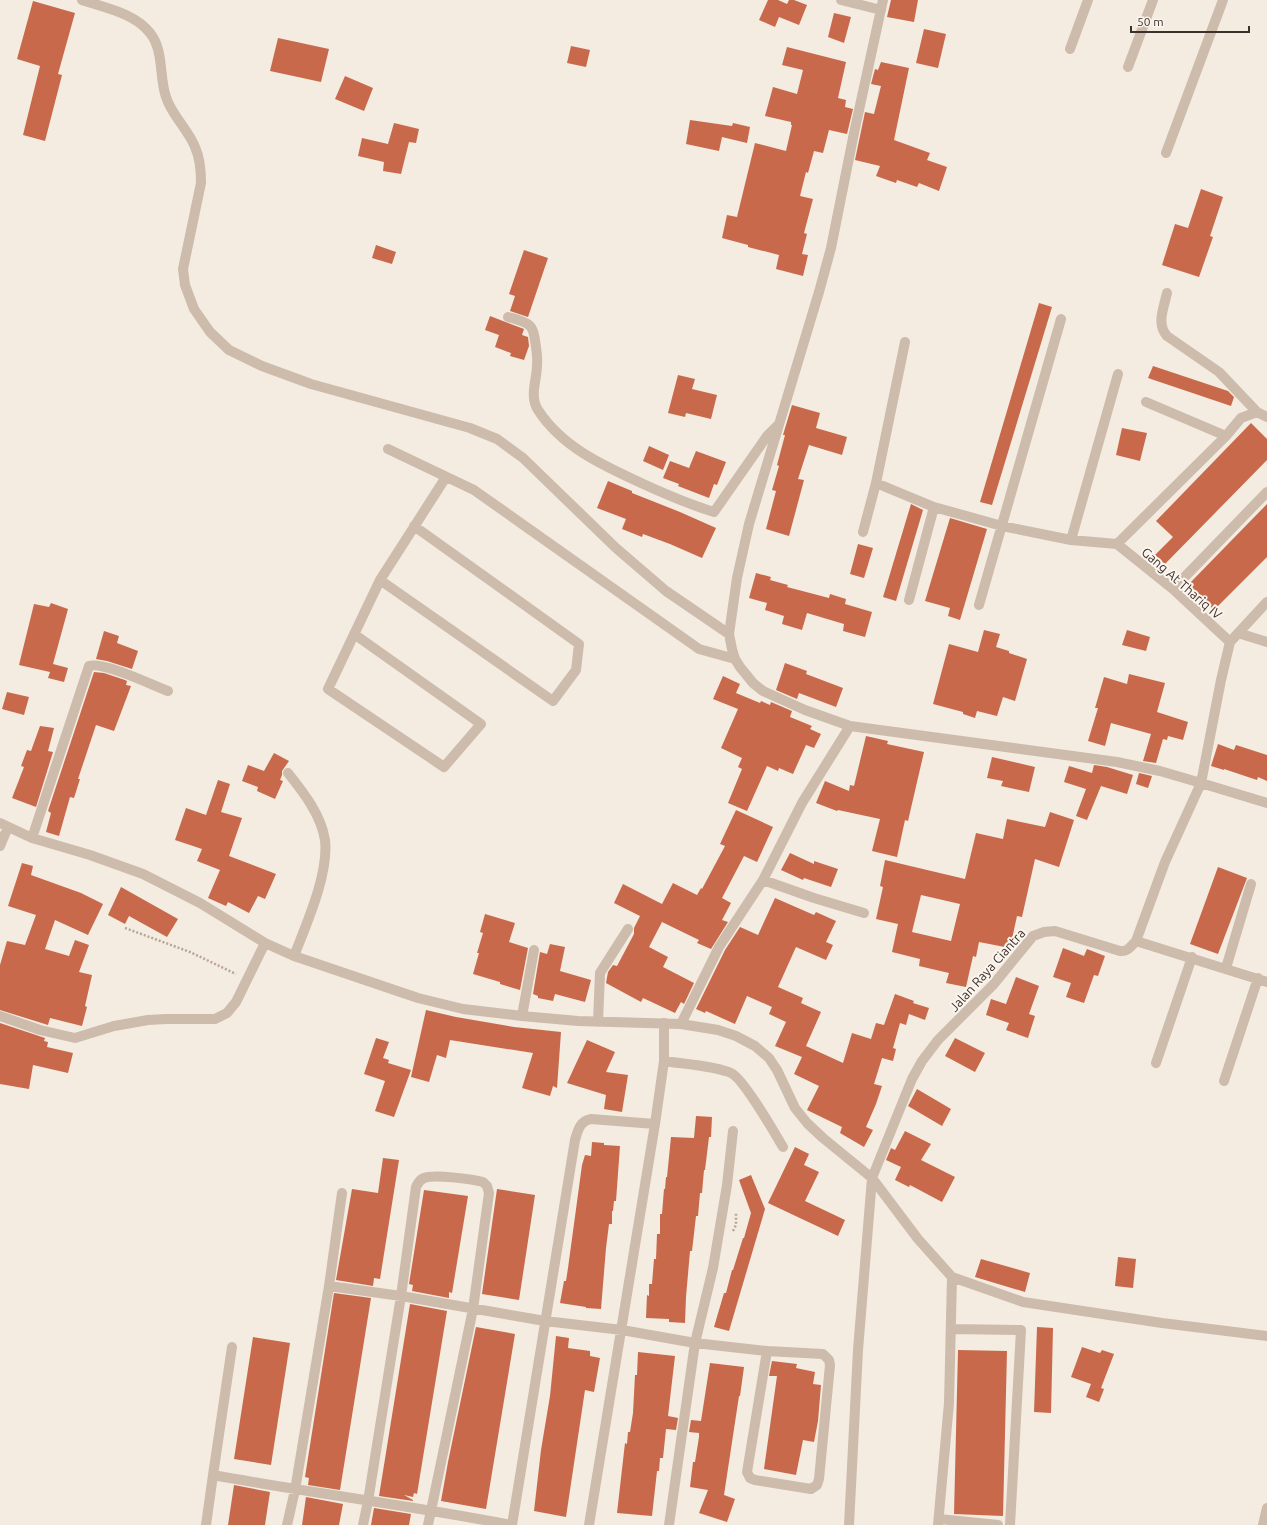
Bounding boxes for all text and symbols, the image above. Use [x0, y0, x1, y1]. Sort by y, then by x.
scale bar [1131, 8, 1249, 34]
text: 50 m [1137, 15, 1164, 28]
street label: Gang At Thariq IV [1139, 544, 1225, 622]
street label: Jalan Raya Ciantra [946, 926, 1028, 1014]

